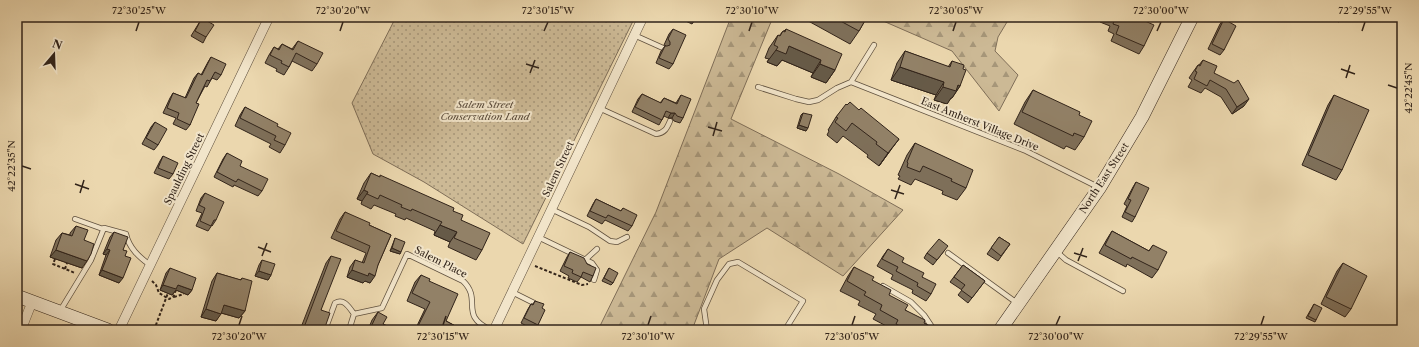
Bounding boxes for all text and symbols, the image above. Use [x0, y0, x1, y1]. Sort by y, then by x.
text: 72°30'25"W [112, 4, 167, 17]
text: 72°30'20"W [316, 4, 371, 17]
text: 72°30'15"W [522, 4, 575, 17]
text: 72°30'10"W [725, 4, 780, 17]
text: 72°30'05"W [929, 4, 984, 17]
text: 72°30'00"W [1133, 4, 1190, 17]
text: 72°29'55"W [1338, 4, 1393, 17]
north arrow [34, 34, 74, 74]
text: N [50, 36, 64, 53]
text: 42°22'45"N [1402, 62, 1415, 114]
street label: East Amherst Village Drive [919, 94, 1041, 154]
park label: Salem Street Conservation Land [440, 98, 531, 123]
street label: Spaulding Street [161, 131, 207, 207]
street label: Salem Street [539, 139, 577, 199]
text: 42°22'35"N [5, 140, 18, 192]
street label: North East Street [1076, 140, 1132, 216]
street label: Salem Place [412, 243, 470, 281]
text: 72°30'20"W [212, 330, 267, 343]
text: 72°30'15"W [417, 330, 470, 343]
text: 72°30'10"W [621, 330, 676, 343]
text: 72°30'05"W [825, 330, 880, 343]
text: 72°30'00"W [1028, 330, 1085, 343]
text: 72°29'55"W [1234, 330, 1289, 343]

